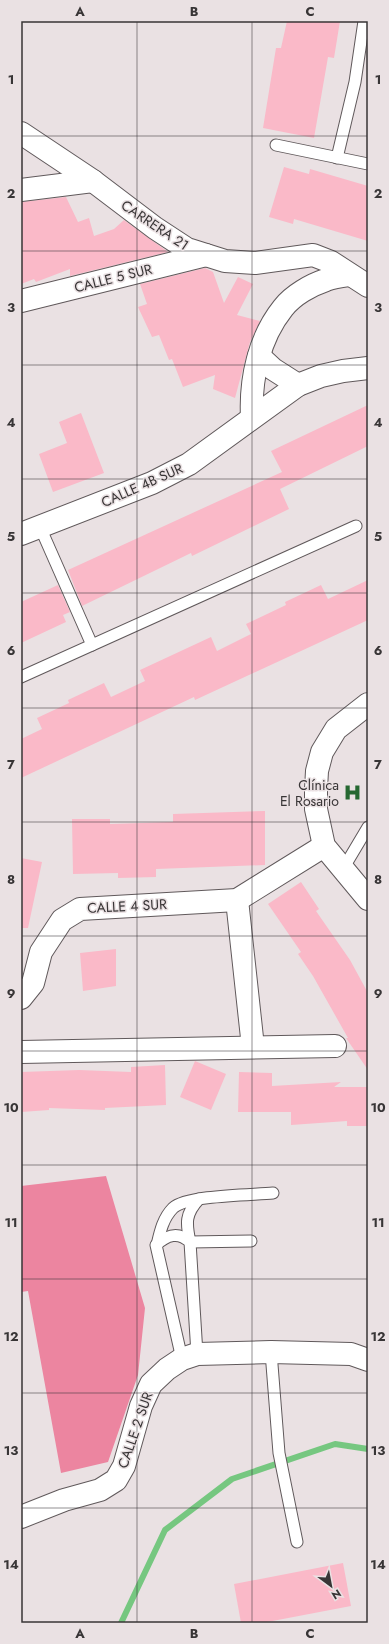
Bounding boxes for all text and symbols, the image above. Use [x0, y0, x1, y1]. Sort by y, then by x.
text: A [74, 2, 85, 21]
text: B [190, 2, 199, 21]
text: C [305, 2, 315, 21]
text: 1 [8, 70, 14, 89]
text: 1 [375, 70, 381, 89]
text: 2 [7, 184, 15, 203]
text: 2 [374, 184, 382, 203]
street label: CARRERA 21 [117, 195, 193, 255]
street label: CALLE 5 SUR [72, 259, 154, 297]
text: 3 [7, 298, 15, 317]
text: 3 [374, 298, 382, 317]
text: 4 [6, 413, 16, 432]
text: 4 [373, 413, 383, 432]
street label: CALLE 4B SUR [98, 458, 186, 512]
text: 5 [7, 527, 15, 546]
text: 5 [374, 527, 382, 546]
text: 6 [7, 641, 16, 660]
text: 6 [374, 641, 383, 660]
text: 7 [7, 755, 15, 774]
text: 7 [374, 755, 382, 774]
place label: Clínica El Rosario [280, 775, 339, 811]
hospital icon: Clínica El Rosario [342, 783, 362, 803]
text: 8 [7, 870, 15, 889]
text: 8 [374, 870, 382, 889]
street label: CALLE 4 SUR [87, 894, 168, 918]
text: 9 [7, 984, 16, 1003]
text: 9 [374, 984, 383, 1003]
text: 10 [3, 1098, 19, 1117]
text: 10 [370, 1098, 386, 1117]
text: 11 [4, 1213, 18, 1232]
text: 11 [371, 1213, 385, 1232]
text: 12 [3, 1327, 19, 1346]
text: 12 [370, 1327, 386, 1346]
street label: CALLE 2 SUR [113, 1389, 157, 1471]
text: 13 [4, 1441, 18, 1460]
text: 13 [371, 1441, 385, 1460]
text: 14 [3, 1555, 19, 1574]
text: 14 [370, 1555, 386, 1574]
north arrow [311, 1566, 351, 1606]
text: N [328, 1585, 344, 1604]
text: A [74, 1624, 85, 1643]
text: B [190, 1624, 199, 1643]
text: C [305, 1624, 315, 1643]

